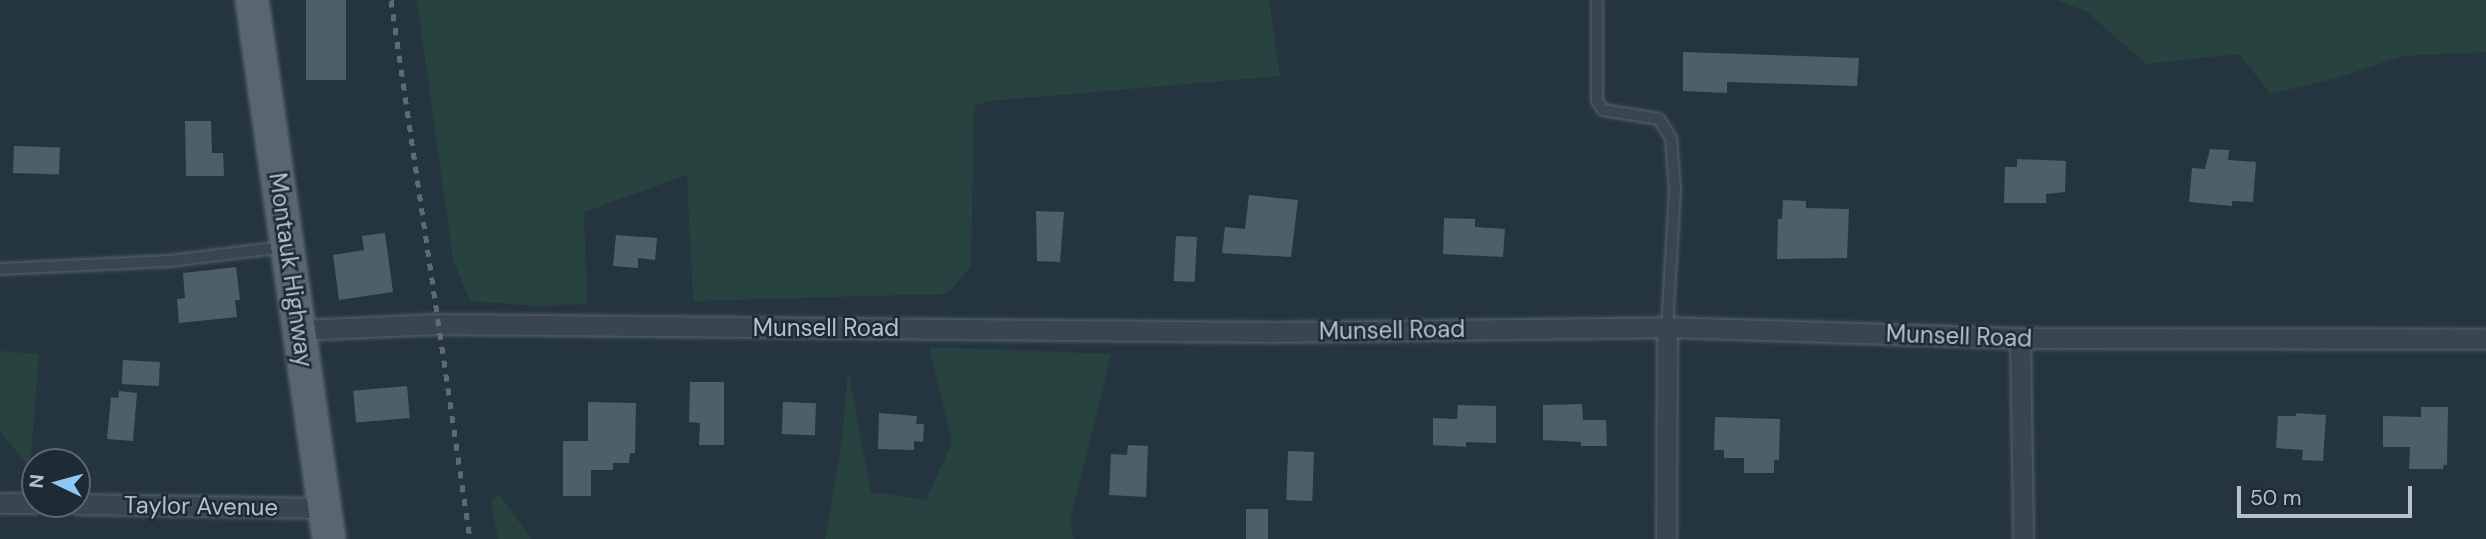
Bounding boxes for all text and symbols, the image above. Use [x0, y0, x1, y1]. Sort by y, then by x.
street label: Montauk Highway [263, 171, 319, 369]
street label: Munsell Road [753, 314, 899, 342]
street label: Munsell Road [1319, 314, 1465, 346]
street label: Munsell Road [1885, 319, 2033, 353]
north arrow [21, 448, 91, 518]
scale bar [2241, 472, 2416, 516]
text: N [24, 473, 50, 489]
text: 50 m [2250, 484, 2301, 512]
street label: Taylor Avenue [124, 490, 278, 522]

